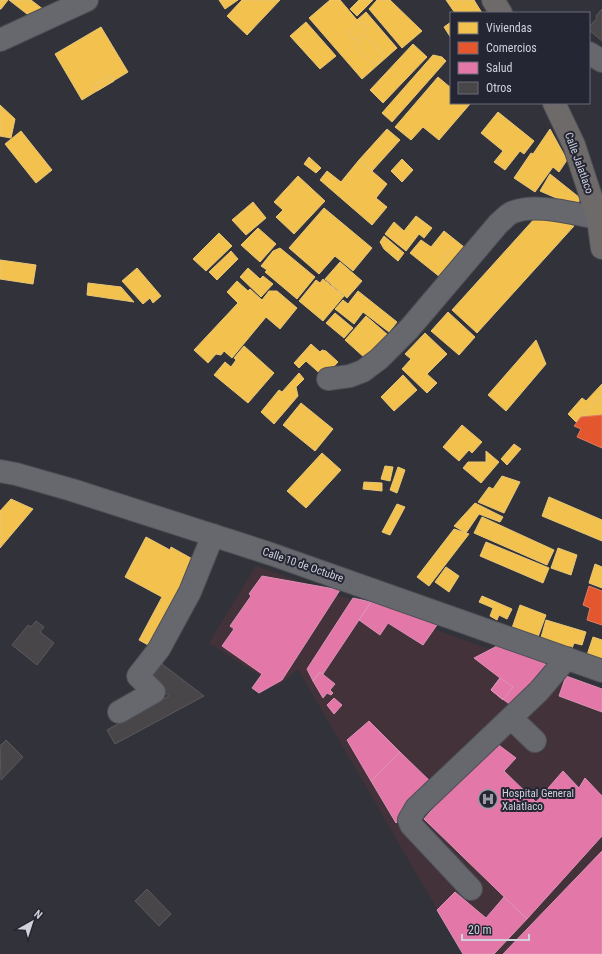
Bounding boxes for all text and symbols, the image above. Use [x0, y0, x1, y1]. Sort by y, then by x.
legend [450, 12, 590, 104]
text: Viviendas [486, 21, 532, 35]
text: Comercios [486, 41, 537, 55]
text: Salud [486, 61, 513, 75]
text: Otros [486, 81, 512, 95]
street label: Calle Jalatlaco [562, 131, 596, 196]
street label: Calle 10 de Octubre [261, 545, 345, 585]
place label: Hospital General Xalatlaco [502, 787, 574, 813]
hospital icon: Hospital General Xalatlaco [477, 788, 499, 810]
north arrow [12, 902, 52, 942]
text: N [31, 907, 45, 922]
scale bar [462, 916, 529, 942]
text: 20 m [468, 923, 492, 937]

